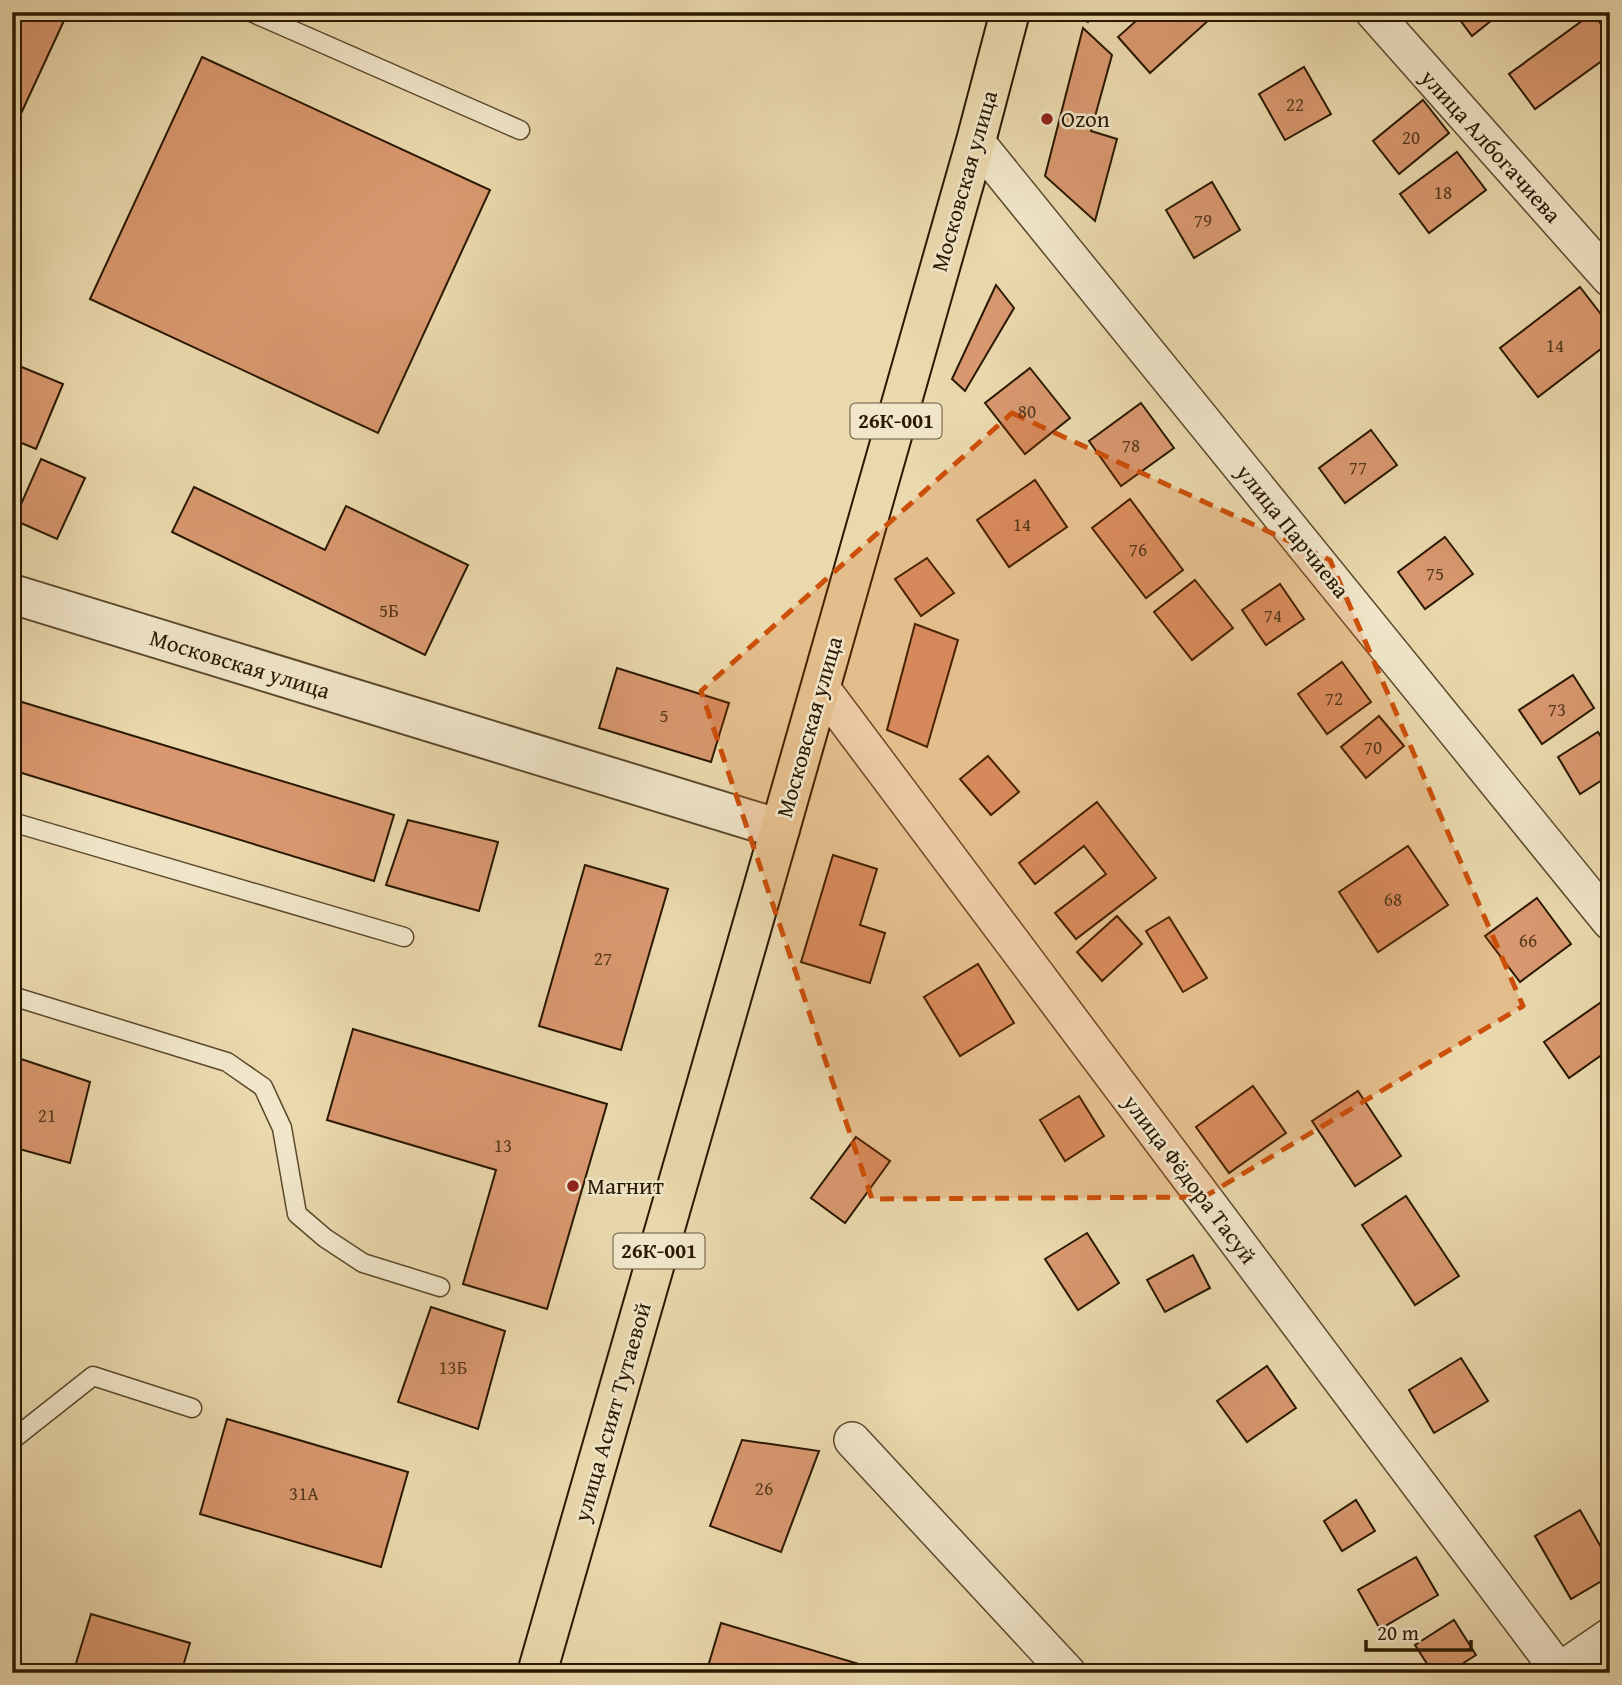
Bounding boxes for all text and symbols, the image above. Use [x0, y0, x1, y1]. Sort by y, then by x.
street label: улица Албогачиева [1413, 61, 1570, 230]
street label: Московская улица [922, 86, 1005, 275]
house number: 22 [1286, 90, 1304, 118]
place label: Ozon [1061, 102, 1110, 135]
marker: Ozon [1039, 111, 1055, 127]
house number: 20 [1402, 123, 1420, 151]
house number: 18 [1434, 178, 1452, 206]
house number: 79 [1194, 206, 1212, 234]
house number: 14 [1546, 331, 1564, 359]
house number: 80 [1018, 397, 1036, 425]
road number: 26К-001 [850, 404, 942, 438]
house number: 78 [1122, 431, 1140, 459]
house number: 77 [1349, 453, 1367, 481]
street label: улица Парчиева [1228, 456, 1358, 605]
house number: 14 [1013, 510, 1031, 538]
house number: 76 [1129, 535, 1147, 563]
house number: 75 [1426, 559, 1444, 587]
house number: 5Б [379, 596, 399, 624]
house number: 74 [1264, 601, 1282, 629]
street label: Московская улица [146, 620, 334, 707]
street label: Московская улица [767, 632, 850, 821]
house number: 72 [1325, 684, 1343, 712]
house number: 73 [1548, 695, 1566, 723]
house number: 5 [659, 701, 669, 729]
house number: 70 [1364, 733, 1382, 761]
house number: 68 [1384, 885, 1402, 913]
house number: 66 [1519, 926, 1537, 954]
house number: 27 [594, 944, 612, 972]
street label: улица Фёдора Тасуй [1115, 1086, 1265, 1271]
house number: 21 [38, 1101, 56, 1129]
house number: 13 [494, 1131, 512, 1159]
place label: Магнит [587, 1169, 664, 1202]
marker: Магнит [565, 1178, 581, 1194]
road number: 26К-001 [614, 1234, 704, 1268]
street label: улица Асият Тутаевой [564, 1298, 659, 1526]
house number: 13Б [438, 1353, 468, 1381]
house number: 26 [755, 1474, 773, 1502]
house number: 31А [289, 1479, 319, 1507]
scale bar [1366, 1608, 1472, 1652]
text: 20 m [1377, 1617, 1419, 1648]

